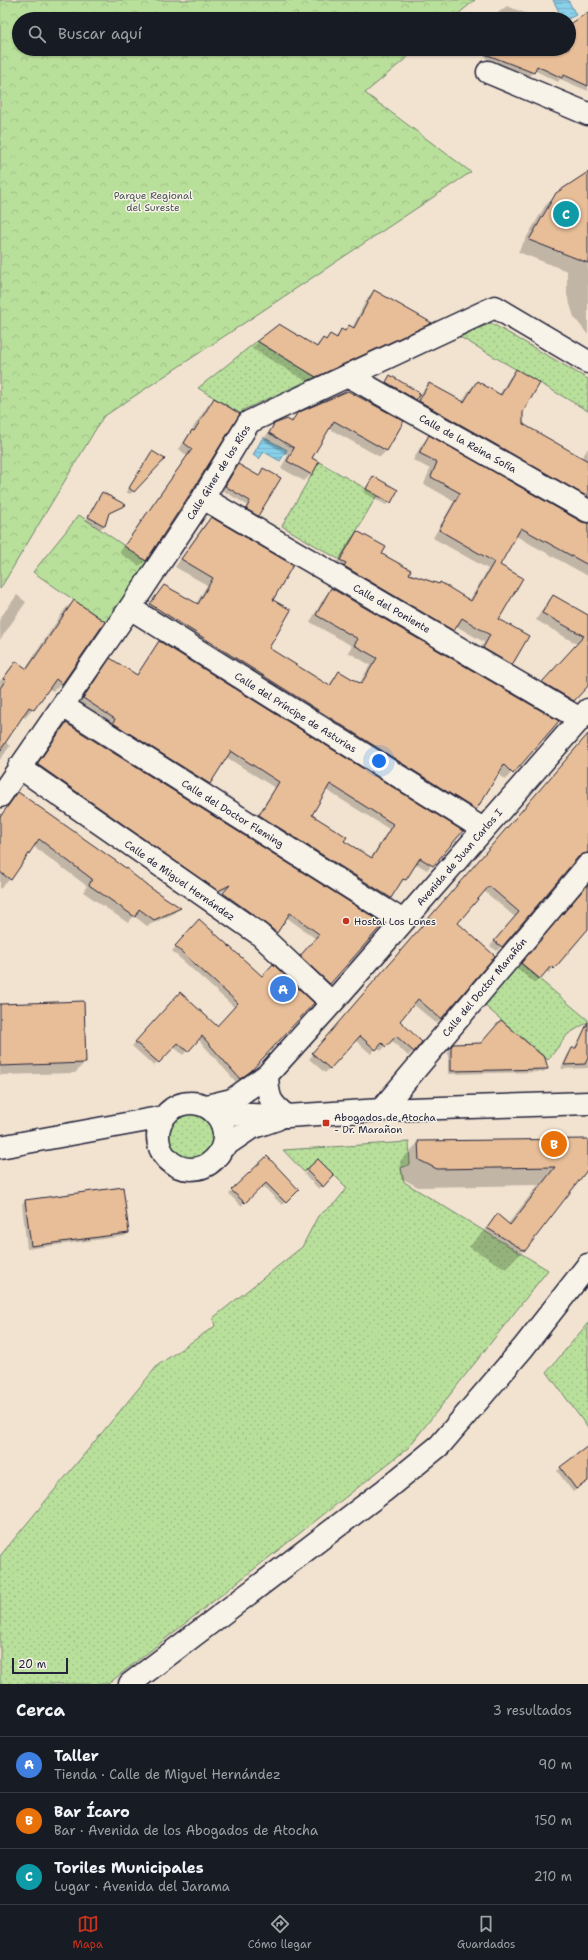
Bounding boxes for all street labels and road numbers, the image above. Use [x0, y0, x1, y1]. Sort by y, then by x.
street label: Calle de la Reina Sofía [417, 411, 519, 476]
street label: Calle Giner de los Ríos [184, 422, 253, 522]
street label: Calle del Poniente [351, 581, 433, 636]
street label: Calle del Príncipe de Asturias [232, 669, 359, 756]
street label: Calle del Doctor Fleming [179, 777, 286, 850]
street label: Avenida de Juan Carlos I [414, 806, 505, 909]
street label: Calle de Miguel Hernández [122, 837, 237, 924]
street label: Calle del Doctor Marañón [439, 935, 530, 1039]

